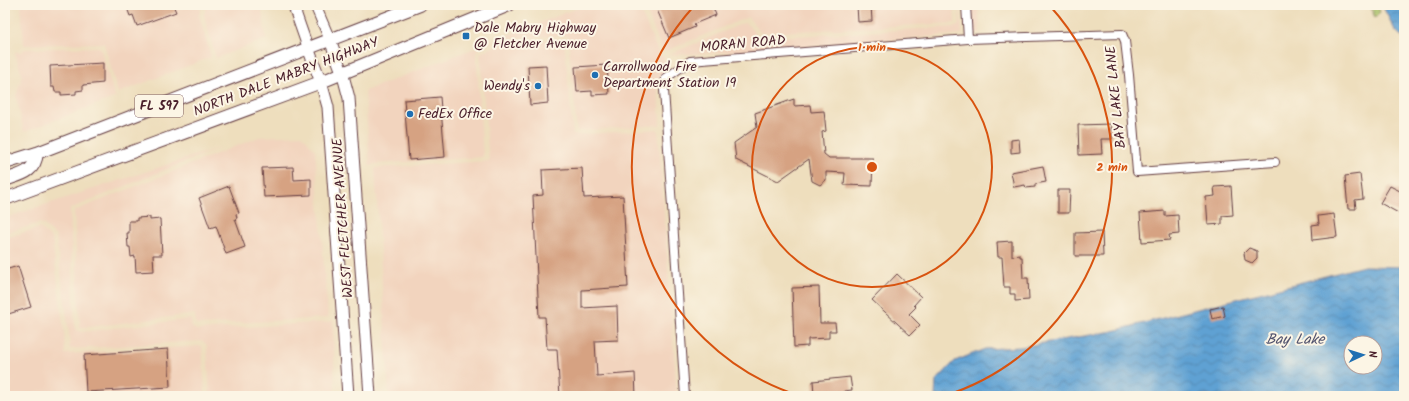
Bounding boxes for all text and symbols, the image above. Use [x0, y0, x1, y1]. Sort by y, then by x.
place label: Dale Mabry Highway @ Fletcher Avenue [474, 17, 597, 55]
street label: MORAN ROAD [699, 29, 787, 59]
street label: NORTH DALE MABRY HIGHWAY [190, 31, 383, 123]
marker: Dale Mabry Highway @ Fletcher Avenue [461, 31, 471, 41]
text: 1 min [858, 38, 886, 57]
street label: BAY LAKE LANE [1100, 44, 1132, 149]
place label: Carrollwood Fire Department Station 19 [603, 56, 737, 94]
marker: Carrollwood Fire Department Station 19 [590, 70, 600, 80]
place label: Wendy's [484, 75, 530, 97]
marker: Wendy's [533, 81, 543, 91]
road number: FL 597 [135, 95, 183, 117]
place label: FedEx Office [418, 103, 493, 125]
marker: FedEx Office [405, 109, 415, 119]
street label: WEST FLETCHER AVENUE [326, 136, 360, 299]
text: 2 min [1096, 158, 1128, 177]
centre of rings [865, 160, 879, 174]
water label: Bay Lake [1266, 328, 1326, 352]
north arrow [1343, 335, 1383, 375]
text: N [1363, 350, 1381, 359]

